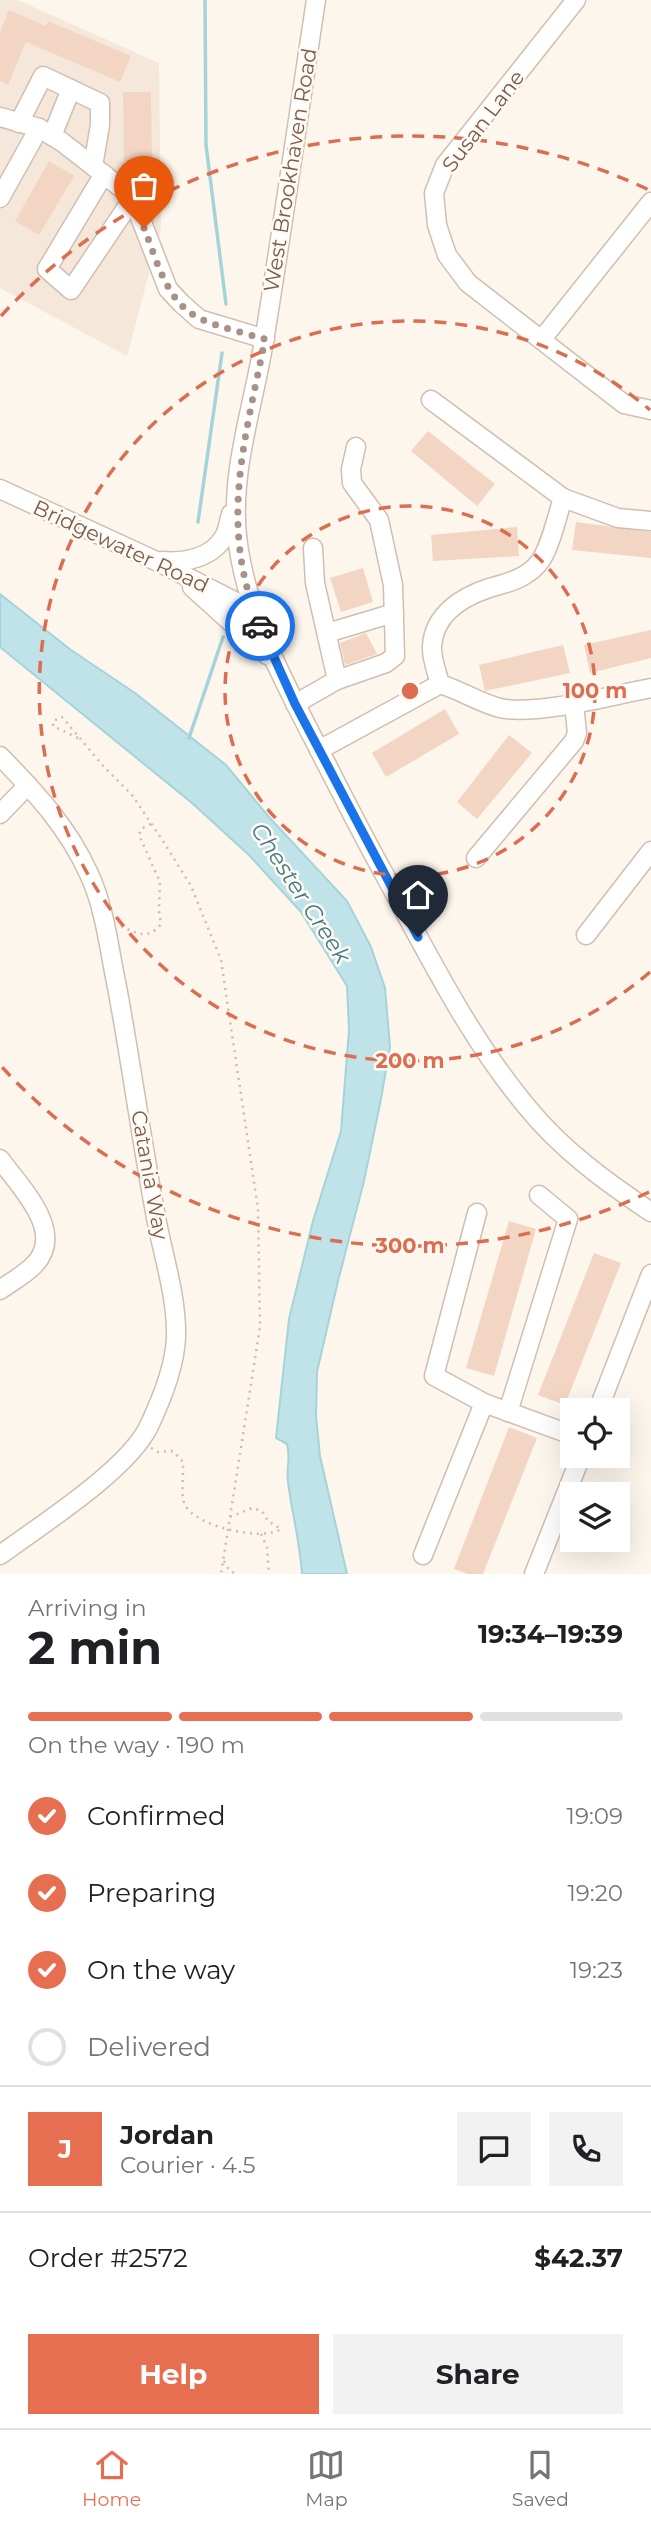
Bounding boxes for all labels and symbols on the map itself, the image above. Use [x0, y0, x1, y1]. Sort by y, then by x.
street label: West Brookhaven Road [258, 46, 322, 294]
street label: Susan Lane [437, 65, 529, 177]
pin [114, 156, 174, 228]
street label: Bridgewater Road [29, 494, 213, 598]
courier [225, 591, 295, 661]
text: 100 m [563, 678, 627, 703]
centre of rings [398, 679, 422, 703]
water label: Chester Creek [245, 817, 358, 970]
pin [388, 865, 448, 937]
text: 200 m [376, 1048, 444, 1073]
street label: Catania Way [126, 1108, 174, 1242]
text: 300 m [375, 1233, 444, 1258]

